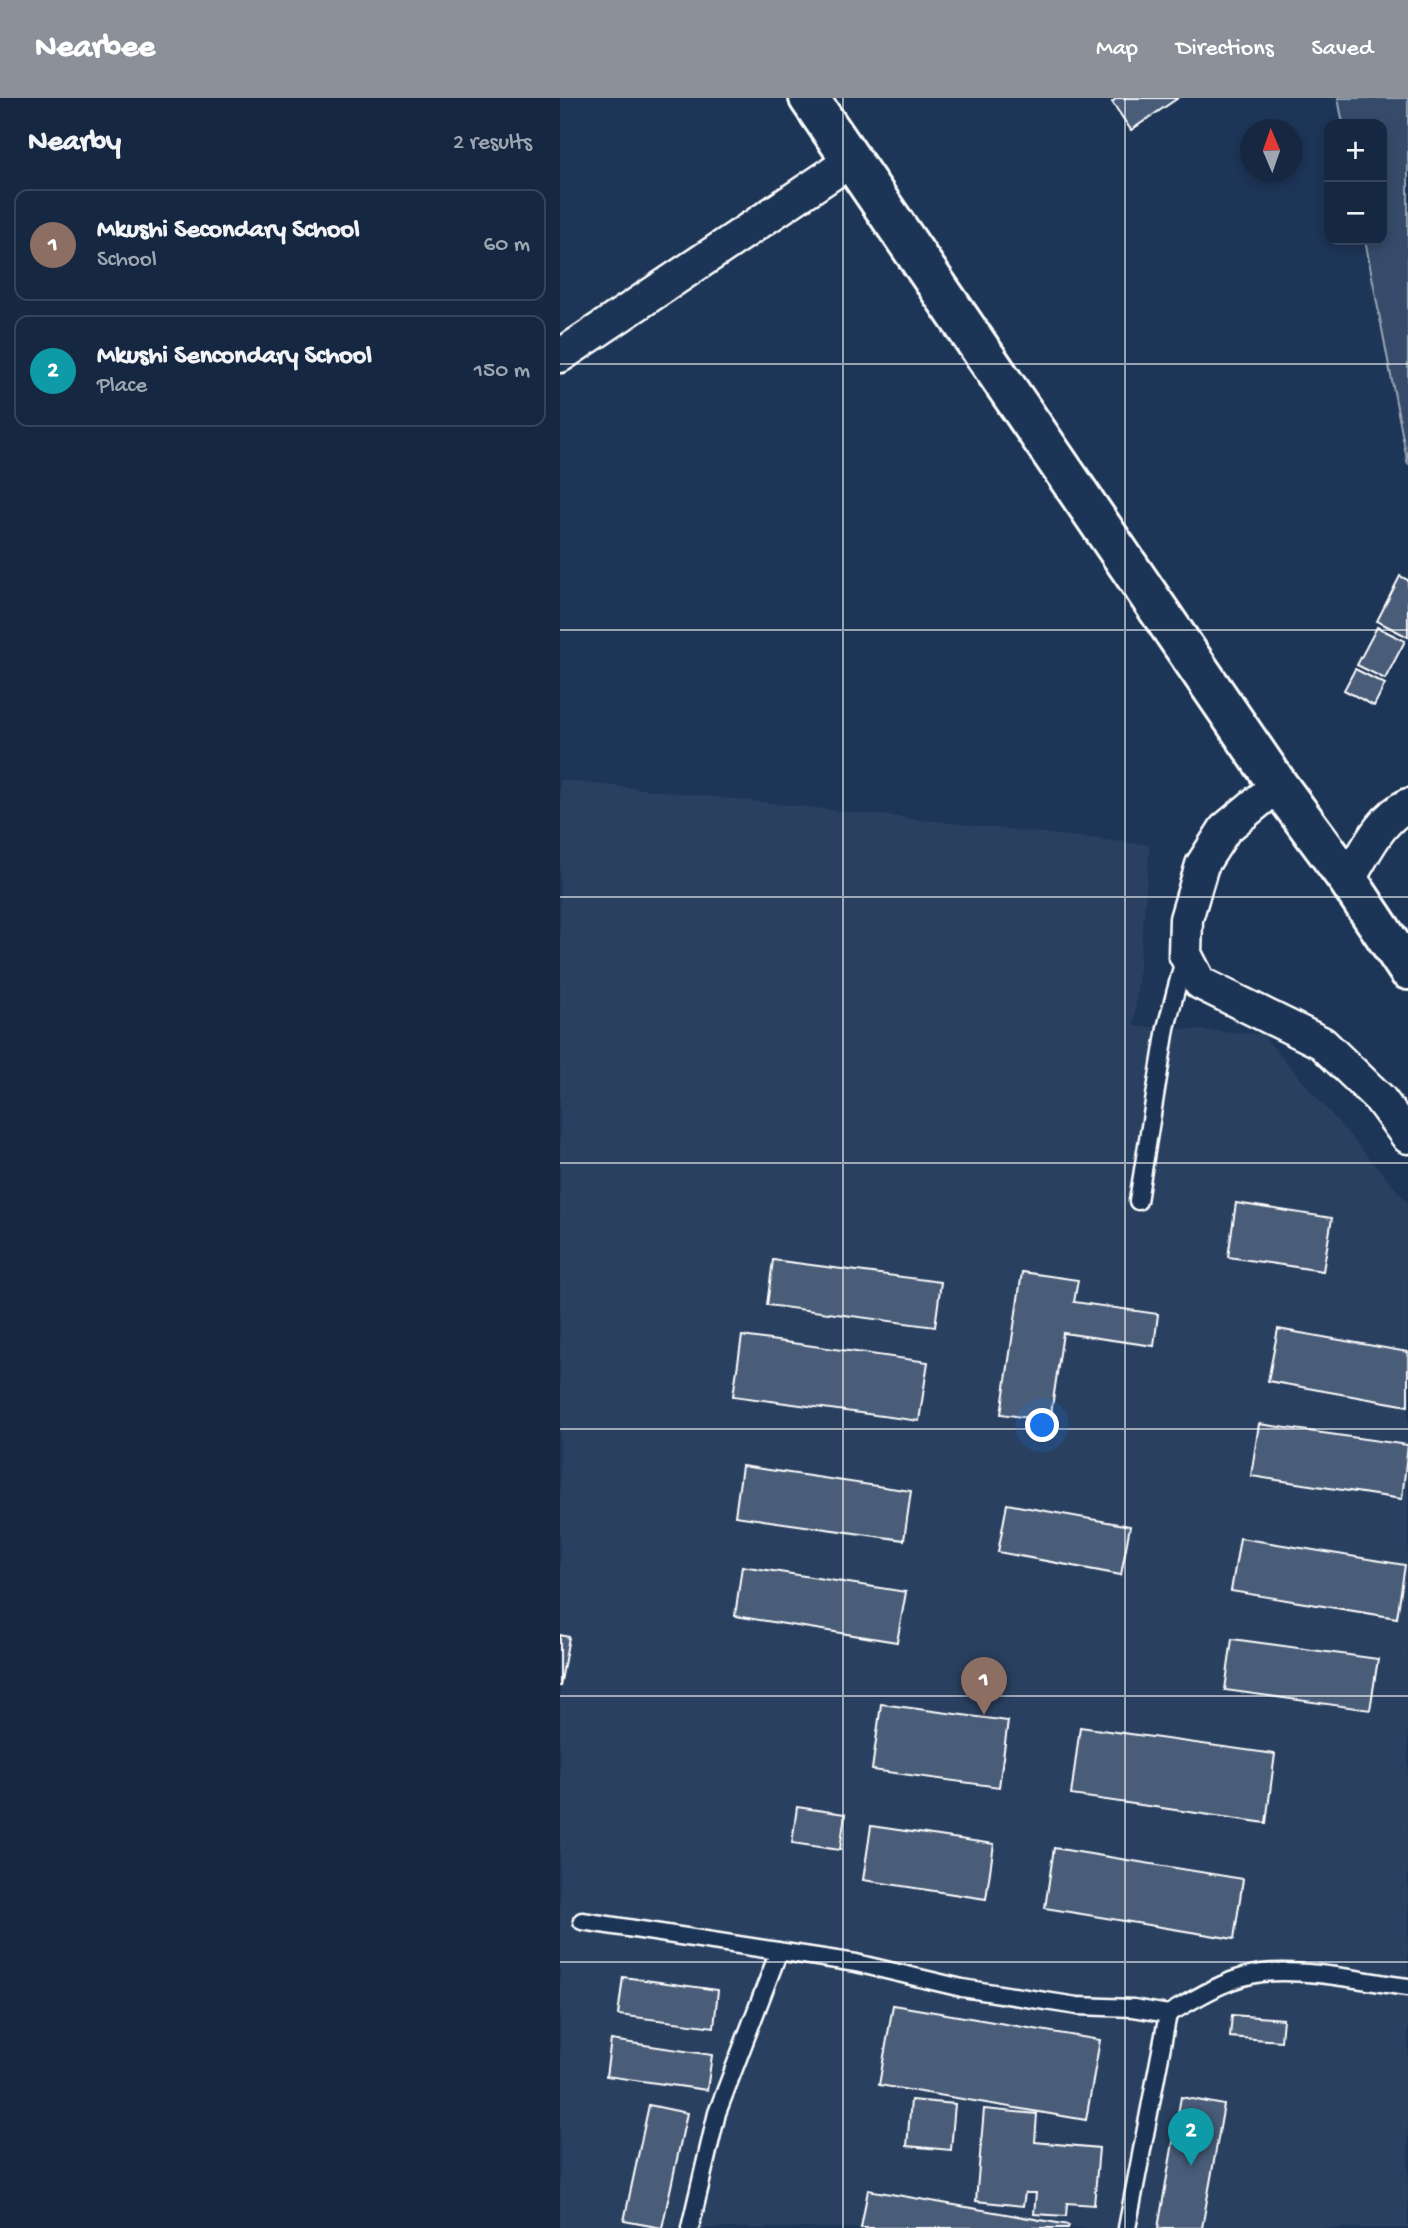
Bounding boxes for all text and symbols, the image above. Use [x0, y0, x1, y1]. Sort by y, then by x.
text: Nearbee [35, 30, 155, 68]
text: Map [1096, 35, 1138, 64]
text: Directions [1176, 35, 1274, 64]
text: Saved [1312, 35, 1373, 64]
north arrow [1240, 119, 1303, 182]
map controls [1324, 119, 1387, 245]
button: + [1324, 119, 1387, 182]
text: Nearby [28, 126, 121, 161]
text: 2 results [453, 130, 532, 157]
button: − [1324, 182, 1387, 245]
text: Mkushi Secondary School [97, 216, 360, 247]
text: 1 [48, 232, 58, 259]
text: 60 m [484, 232, 530, 259]
text: School [97, 247, 157, 274]
text: Mkushi Sencondary School [97, 342, 372, 373]
text: 2 [47, 358, 59, 385]
text: 150 m [474, 358, 530, 385]
text: Place [97, 373, 147, 400]
your location [1025, 1408, 1059, 1442]
pin: 1 [961, 1657, 1007, 1715]
pin: 2 [1168, 2108, 1214, 2166]

